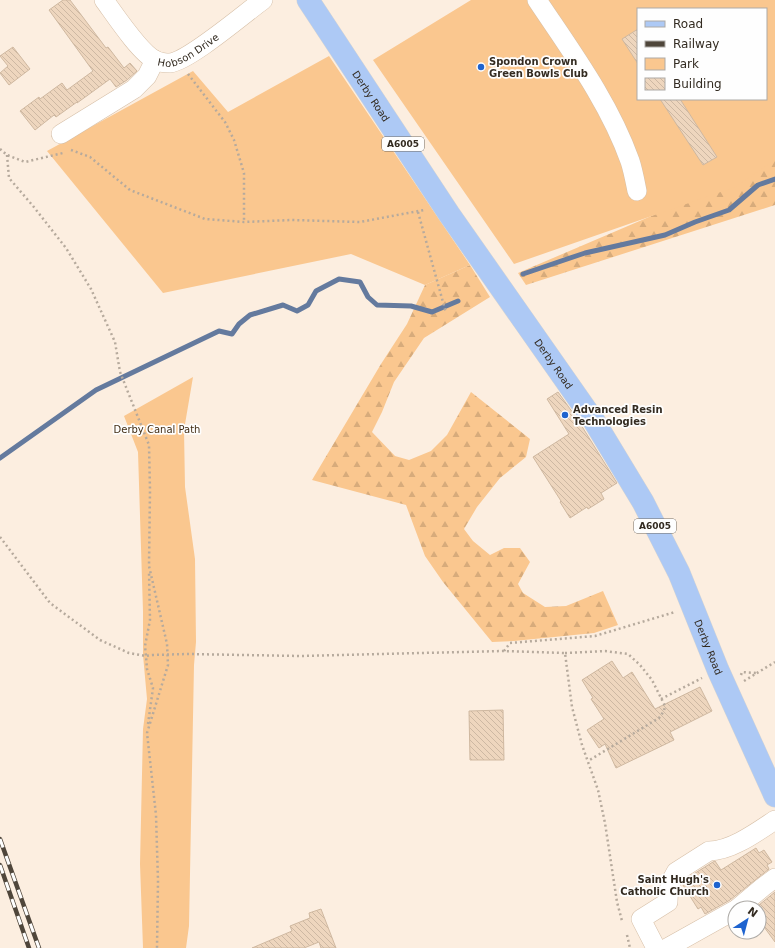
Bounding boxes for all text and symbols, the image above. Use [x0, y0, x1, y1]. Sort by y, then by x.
legend [637, 8, 767, 100]
text: Road [673, 17, 703, 31]
street label: Hobson Drive [157, 31, 221, 69]
text: Railway [673, 37, 719, 51]
place label: Spondon Crown Green Bowls Club [489, 56, 588, 79]
text: Park [673, 57, 699, 71]
marker: Spondon Crown Green Bowls Club [476, 62, 486, 72]
street label: Derby Road [350, 69, 392, 124]
text: Building [673, 77, 722, 91]
road number: A6005 [382, 137, 424, 151]
street label: Derby Road [532, 337, 575, 391]
place label: Advanced Resin Technologies [573, 404, 663, 427]
marker: Advanced Resin Technologies [560, 410, 570, 420]
park label: Derby Canal Path [114, 424, 200, 435]
road number: A6005 [634, 519, 676, 533]
street label: Derby Road [692, 618, 724, 677]
place label: Saint Hugh's Catholic Church [620, 874, 709, 897]
marker: Saint Hugh's Catholic Church [712, 880, 722, 890]
north arrow [727, 900, 767, 940]
text: N [745, 904, 760, 920]

